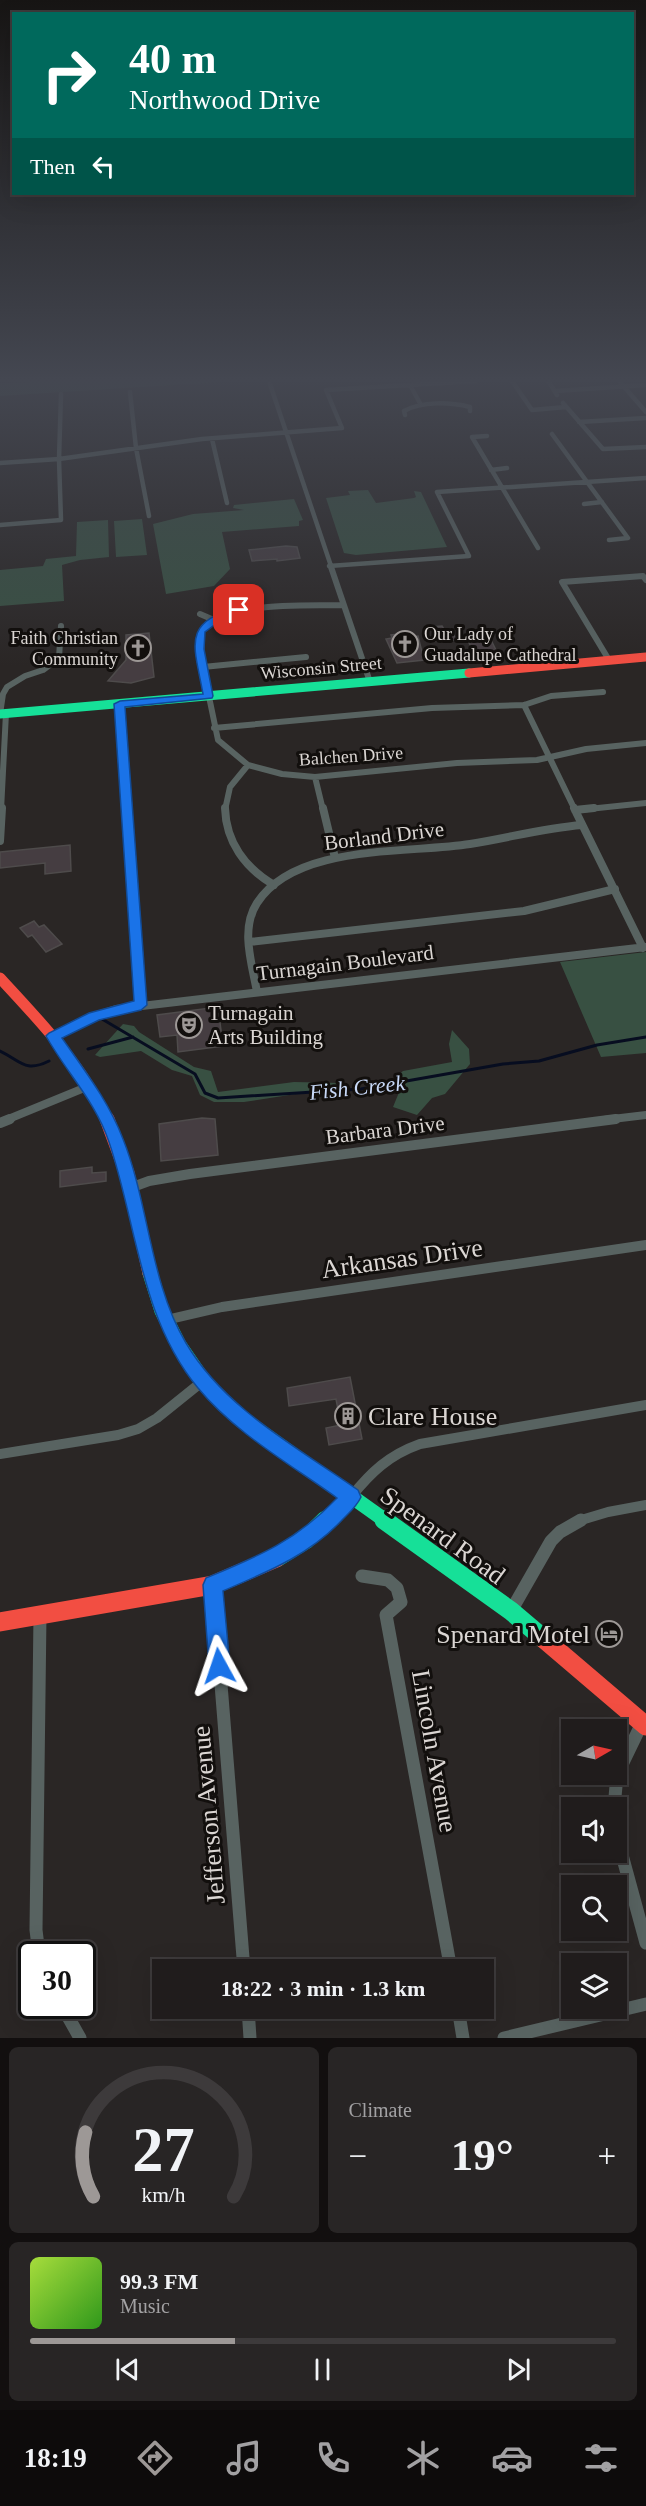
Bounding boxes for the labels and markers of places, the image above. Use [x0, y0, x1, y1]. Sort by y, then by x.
pin [213, 584, 264, 635]
place label: Our Lady of Guadalupe Cathedral [424, 624, 576, 665]
place label: Faith Christian Community [11, 628, 118, 669]
church icon: Our Lady of Guadalupe Cathedral [390, 629, 420, 659]
church icon: Faith Christian Community [123, 633, 153, 663]
place label: Turnagain Arts Building [208, 1001, 323, 1049]
theatre icon: Turnagain Arts Building [174, 1010, 204, 1040]
building icon: Clare House [333, 1401, 363, 1431]
place label: Clare House [368, 1402, 497, 1431]
hotel icon: Spenard Motel [594, 1619, 624, 1649]
place label: Spenard Motel [436, 1620, 590, 1649]

